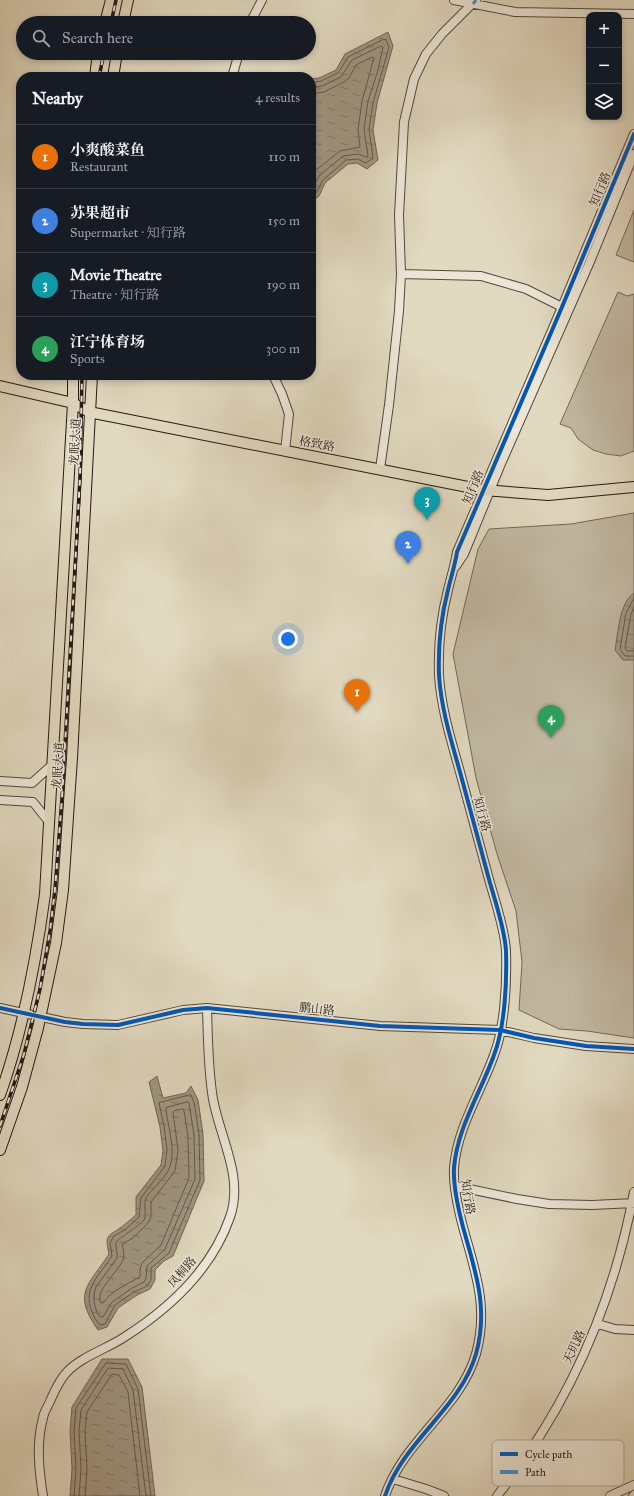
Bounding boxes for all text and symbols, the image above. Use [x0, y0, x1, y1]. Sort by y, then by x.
map controls [586, 12, 622, 120]
button: + [586, 12, 622, 48]
search box [16, 16, 316, 60]
icon: search [30, 27, 52, 49]
text: Search here [62, 29, 133, 47]
button: − [586, 48, 622, 84]
button: layers [586, 84, 622, 120]
text: Nearby [32, 88, 83, 109]
text: 4 results [255, 90, 300, 106]
text: 小爽酸菜鱼 [70, 141, 145, 159]
text: 1 [42, 149, 48, 165]
text: 110 m [268, 149, 300, 165]
text: Restaurant [70, 159, 128, 175]
street label: 知行路 [587, 170, 613, 208]
text: 苏果超市 [70, 204, 130, 222]
text: 2 [42, 213, 48, 229]
text: 150 m [268, 213, 300, 229]
text: Supermarket · 知行路 [70, 225, 186, 241]
text: Movie Theatre [70, 266, 162, 284]
text: 3 [42, 277, 48, 293]
text: 190 m [267, 277, 300, 293]
text: Theatre · 知行路 [70, 287, 159, 303]
text: 江宁体育场 [70, 333, 145, 351]
text: 4 [41, 341, 49, 357]
text: 300 m [266, 341, 300, 357]
text: Sports [70, 351, 105, 367]
street label: 龙眠大道 [67, 418, 83, 466]
street label: 格致路 [298, 434, 336, 454]
street label: 知行路 [460, 468, 486, 506]
pin: 3 [414, 487, 440, 520]
pin: 2 [395, 531, 421, 564]
your location [278, 629, 298, 649]
pin: 1 [344, 679, 370, 712]
pin: 4 [538, 705, 564, 738]
street label: 龙眠大道 [49, 742, 67, 790]
street label: 知行路 [471, 795, 493, 833]
street label: 鹏山路 [298, 1000, 336, 1018]
street label: 知行路 [458, 1178, 478, 1216]
street label: 凤桐路 [165, 1254, 199, 1290]
street label: 天玑路 [560, 1328, 588, 1366]
legend [492, 1440, 624, 1486]
text: Cycle path [525, 1448, 572, 1461]
text: Path [525, 1466, 546, 1479]

